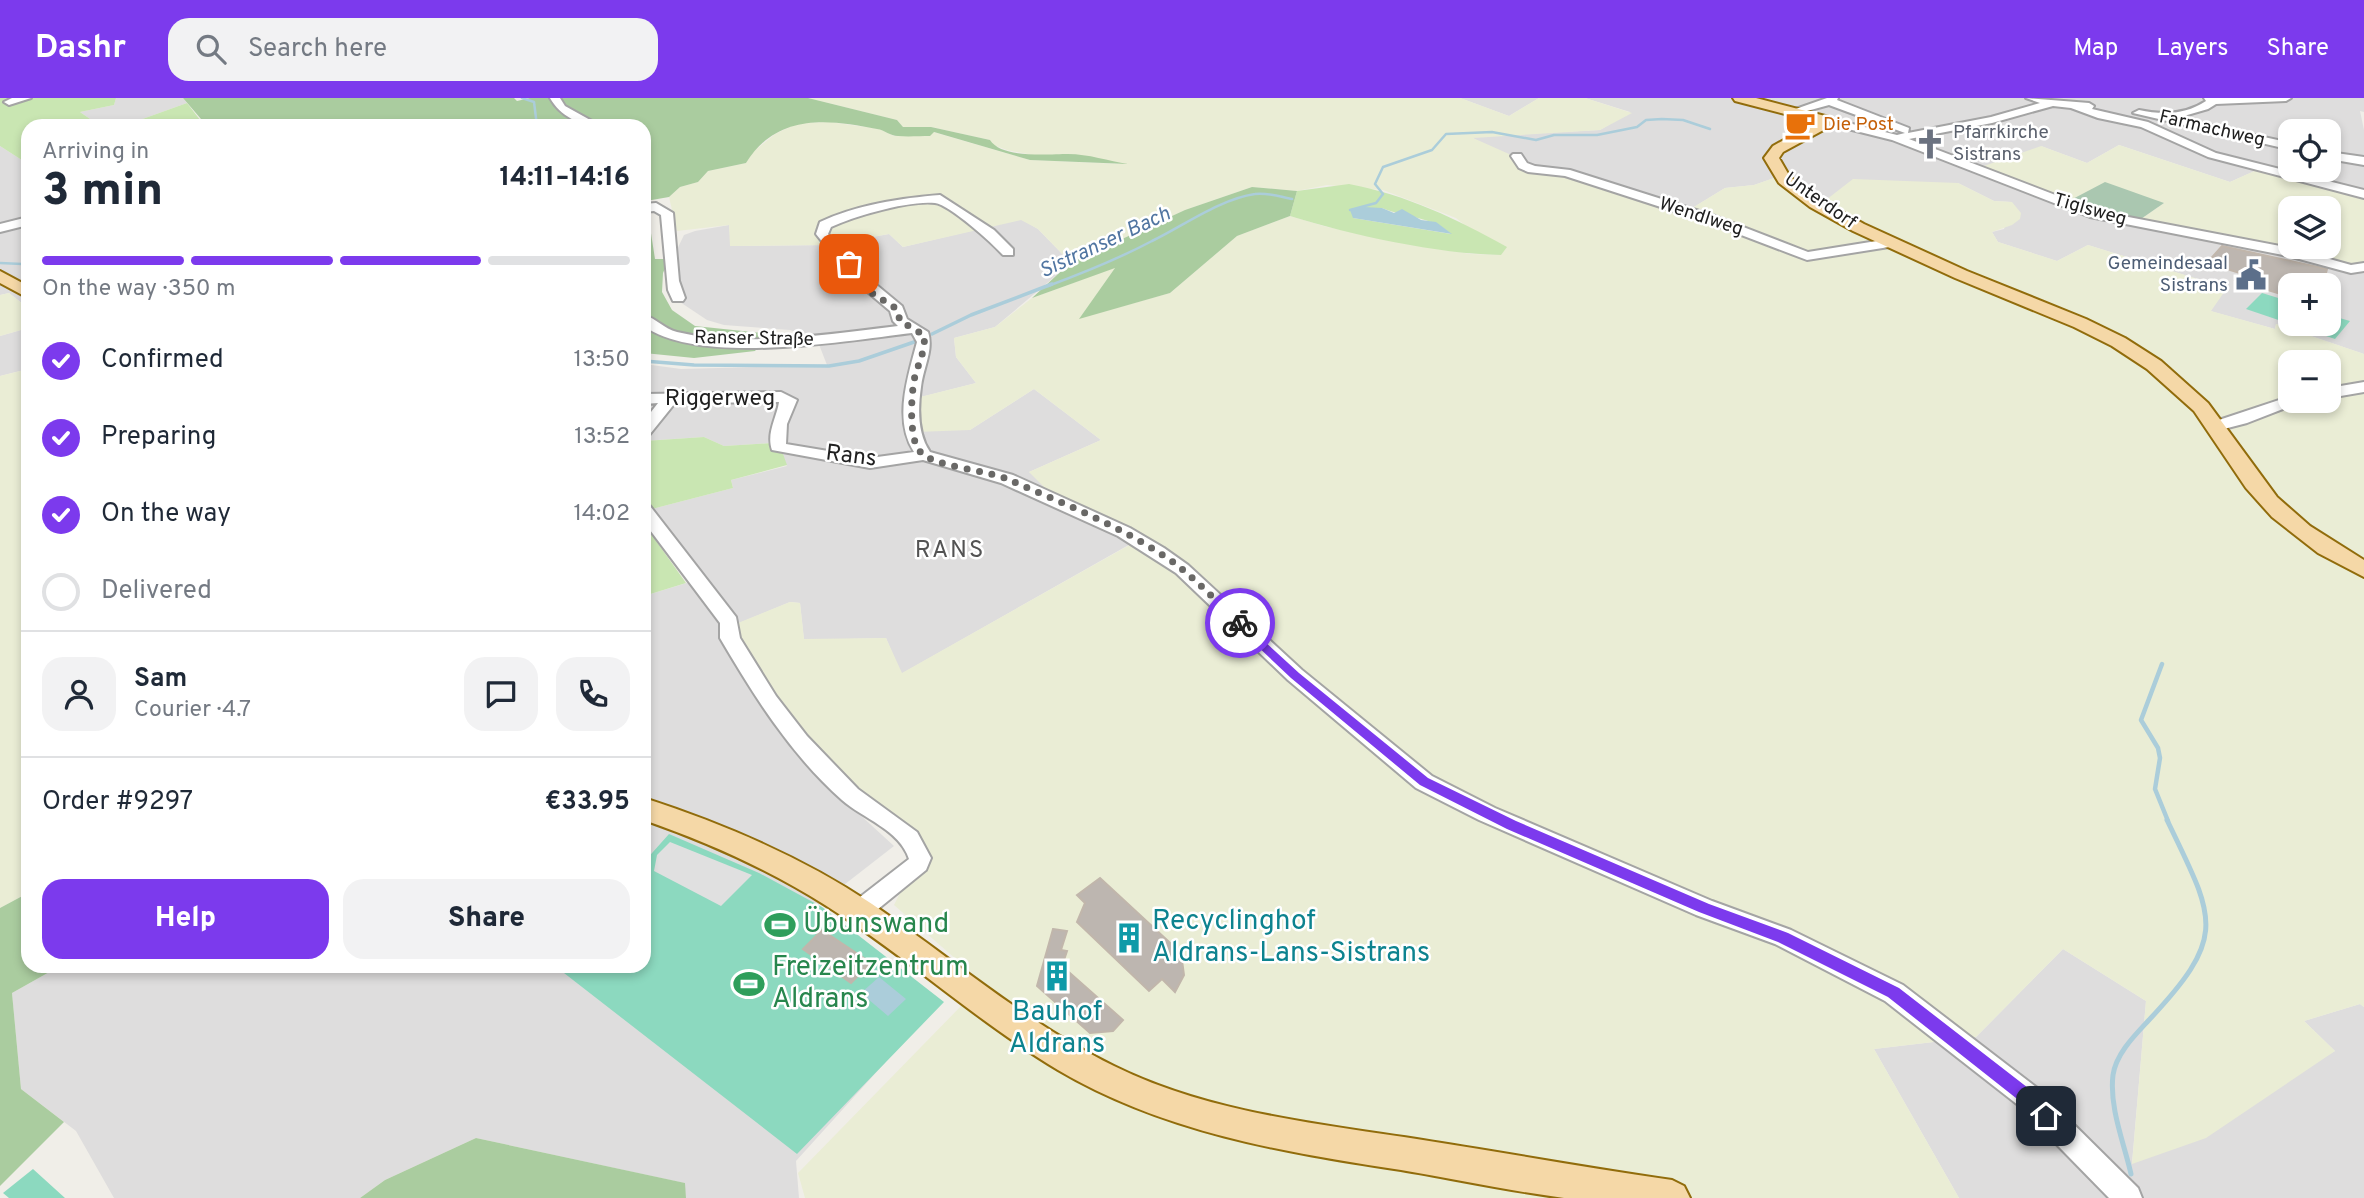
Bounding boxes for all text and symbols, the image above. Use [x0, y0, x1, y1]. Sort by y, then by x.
search box [168, 18, 658, 81]
text: Dashr [35, 28, 126, 70]
icon: search [192, 30, 230, 68]
text: Search here [248, 33, 387, 66]
text: Map [2073, 34, 2118, 64]
text: Layers [2156, 34, 2228, 64]
text: Share [2266, 34, 2329, 64]
street label: Farmachweg [2157, 105, 2267, 153]
cafe icon: Die Post [1783, 108, 1817, 142]
place label: Die Post [1823, 113, 1894, 137]
map controls [2278, 119, 2341, 413]
button: locate [2278, 119, 2341, 182]
place label: Pfarrkirche Sistrans [1953, 121, 2049, 167]
church icon: Pfarrkirche Sistrans [1913, 127, 1947, 161]
text: Arriving in [42, 138, 149, 167]
text: 14:11–14:16 [499, 162, 630, 195]
text: 3 min [42, 163, 163, 222]
street label: Unterdorf [1779, 167, 1861, 235]
street label: Tiglsweg [2051, 188, 2129, 232]
street label: Wendlweg [1656, 192, 1746, 242]
button: layers [2278, 196, 2341, 259]
water label: Sistranser Bach [1035, 201, 1175, 285]
pin [819, 234, 879, 294]
icon: bag [830, 245, 868, 283]
place label: Gemeindesaal Sistrans [2108, 252, 2228, 298]
public building icon: Gemeindesaal Sistrans [2234, 258, 2268, 292]
button: + [2278, 273, 2341, 336]
text: On the way · 350 m [42, 275, 236, 304]
street label: Ranser Straße [694, 326, 814, 352]
icon: check [42, 342, 80, 380]
text: Confirmed [101, 344, 224, 377]
text: 13:50 [573, 346, 630, 375]
button: − [2278, 350, 2341, 413]
street label: Riggerweg [665, 385, 775, 414]
icon: check [42, 419, 80, 457]
text: Preparing [101, 421, 216, 454]
text: 13:52 [574, 423, 630, 452]
street label: Rans [824, 439, 878, 475]
icon: check [42, 496, 80, 534]
text: On the way [101, 498, 231, 531]
text: 14:02 [574, 500, 630, 529]
district label: RANS [915, 536, 985, 566]
text: Delivered [101, 575, 212, 608]
courier [1205, 588, 1275, 658]
icon: bike [1221, 604, 1259, 642]
button: person [42, 657, 116, 731]
button: chat [464, 657, 538, 731]
button: phone [556, 657, 630, 731]
text: Sam [134, 663, 187, 696]
text: Courier · 4.7 [134, 696, 251, 725]
text: Order #9297 [42, 786, 193, 819]
text: €33.95 [545, 786, 630, 819]
button: Help [42, 879, 329, 959]
button: Share [343, 879, 630, 959]
place label: Recyclinghof Aldrans-Lans-Sistrans [1152, 904, 1430, 972]
place label: Übunswand [803, 905, 949, 943]
sports icon: Übunswand [763, 908, 797, 942]
building icon: Recyclinghof Aldrans-Lans-Sistrans [1112, 921, 1146, 955]
place label: Freizeitzentrum Aldrans [772, 950, 969, 1018]
building icon: Bauhof Aldrans [1040, 959, 1074, 993]
sports icon: Freizeitzentrum Aldrans [732, 967, 766, 1001]
place label: Bauhof Aldrans [1009, 995, 1105, 1063]
pin [2016, 1086, 2076, 1146]
icon: home [2027, 1097, 2065, 1135]

